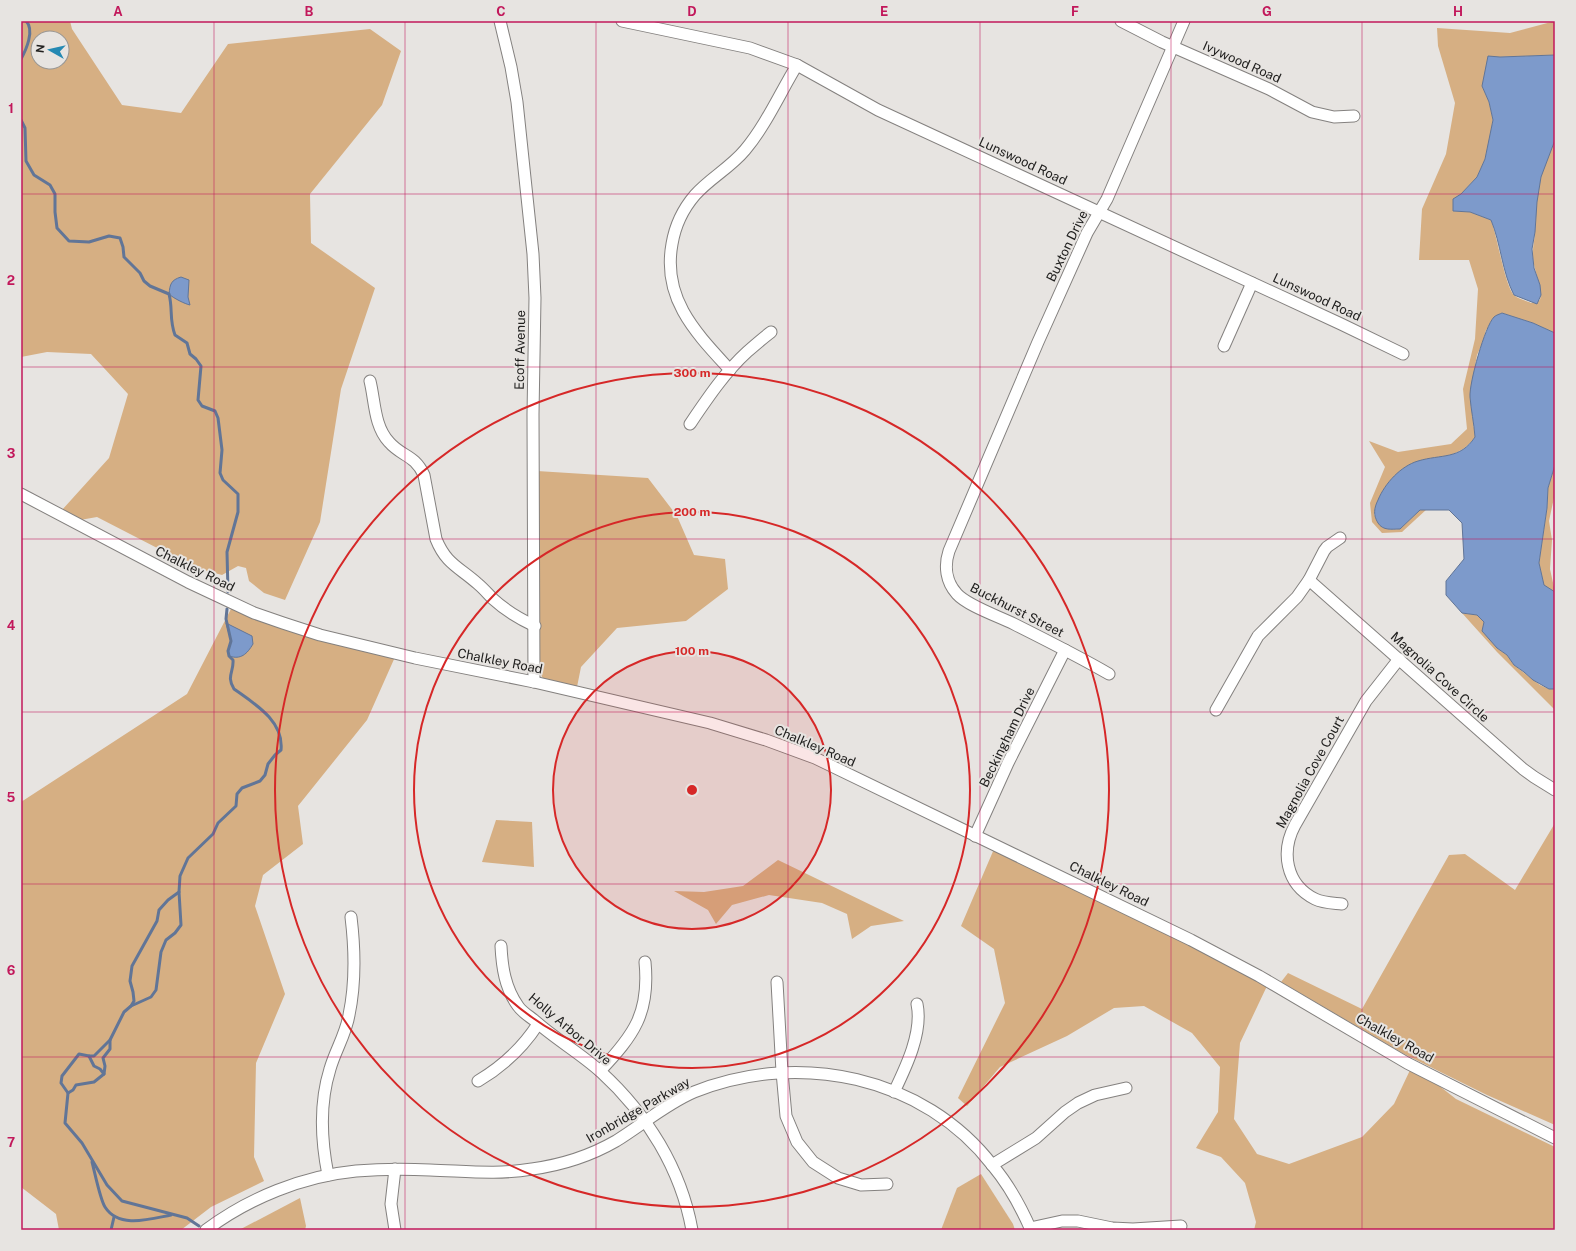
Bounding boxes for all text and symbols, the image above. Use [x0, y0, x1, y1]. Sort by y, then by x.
text: A [113, 4, 123, 19]
text: B [305, 4, 314, 19]
text: C [496, 4, 506, 19]
text: D [687, 4, 697, 19]
text: E [880, 4, 888, 19]
text: F [1071, 4, 1079, 19]
text: G [1262, 4, 1272, 19]
text: H [1453, 4, 1463, 19]
north arrow [30, 30, 70, 70]
street label: Ivywood Road [1201, 38, 1283, 86]
text: N [34, 44, 47, 54]
text: 1 [8, 101, 14, 116]
street label: Lunswood Road [977, 134, 1069, 188]
street label: Buxton Drive [1043, 208, 1091, 284]
street label: Lunswood Road [1271, 270, 1363, 324]
text: 2 [7, 273, 15, 288]
street label: Ecoff Avenue [512, 310, 528, 390]
text: 300 m [674, 366, 711, 380]
text: 3 [7, 446, 16, 461]
text: 200 m [674, 505, 710, 519]
street label: Chalkley Road [153, 543, 237, 595]
street label: Buckhurst Street [968, 580, 1066, 640]
text: 4 [7, 618, 16, 633]
street label: Magnolia Cove Circle [1388, 629, 1492, 725]
text: 100 m [675, 644, 709, 658]
street label: Chalkley Road [456, 645, 544, 677]
street label: Beckingham Drive [976, 685, 1038, 789]
street label: Magnolia Cove Court [1273, 713, 1347, 831]
street label: Chalkley Road [772, 722, 858, 770]
centre of rings [685, 783, 699, 797]
text: 5 [7, 790, 16, 805]
street label: Chalkley Road [1067, 858, 1151, 910]
text: 6 [7, 963, 16, 978]
street label: Holly Arbor Drive [526, 990, 614, 1068]
street label: Chalkley Road [1354, 1010, 1436, 1066]
street label: Ironbridge Parkway [583, 1074, 693, 1146]
text: 7 [7, 1135, 15, 1150]

